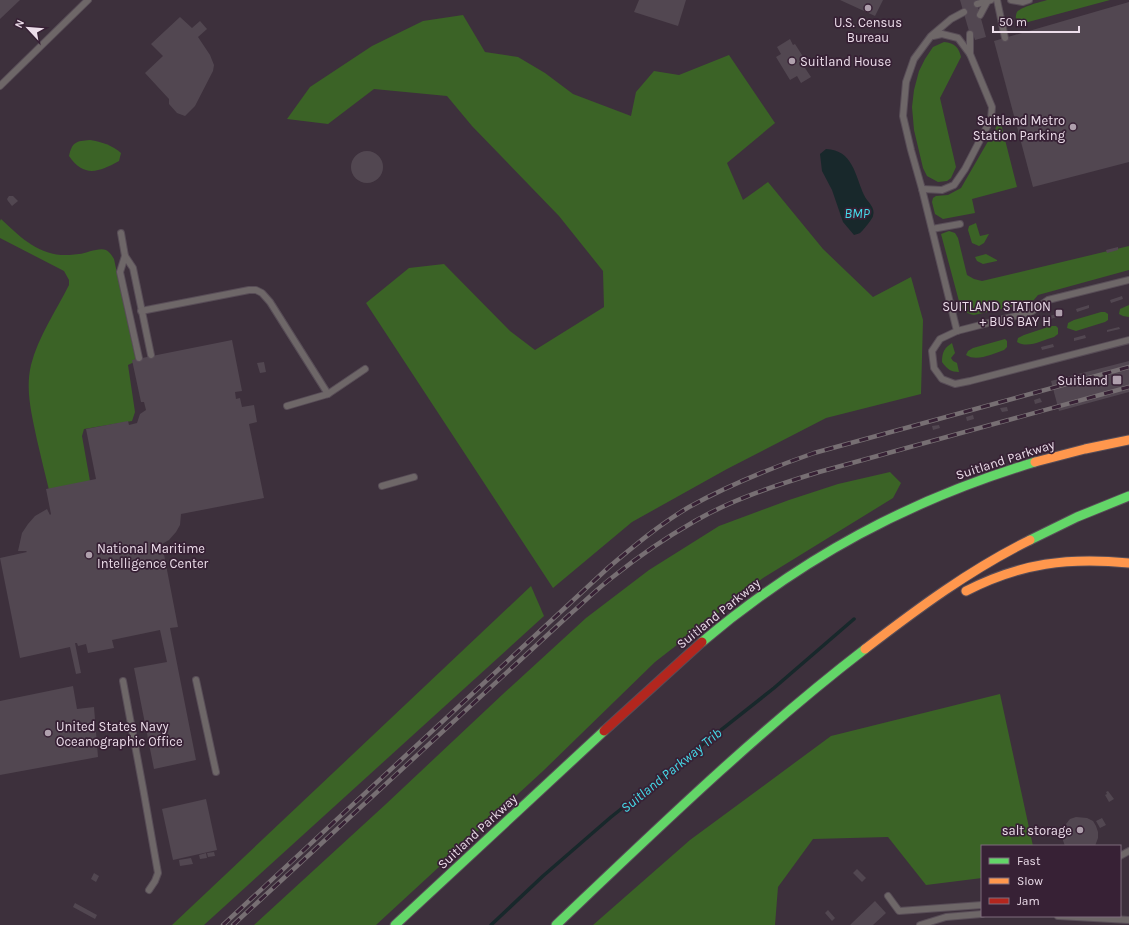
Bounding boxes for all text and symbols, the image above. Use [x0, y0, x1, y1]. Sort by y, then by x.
marker: U.S. Census Bureau [863, 3, 873, 13]
north arrow [8, 8, 48, 48]
scale bar [993, 8, 1079, 34]
place label: U.S. Census Bureau [834, 15, 902, 45]
text: 50 m [999, 15, 1027, 29]
text: N [12, 17, 27, 30]
place label: Suitland House [800, 54, 891, 69]
marker: Suitland House [787, 56, 797, 66]
place label: Suitland Metro Station Parking [973, 113, 1066, 143]
marker: Suitland Metro Station Parking [1068, 122, 1078, 132]
water label: BMP [844, 205, 871, 222]
place label: SUITLAND STATION + BUS BAY H [942, 299, 1051, 329]
marker: SUITLAND STATION + BUS BAY H [1054, 308, 1064, 318]
place label: Suitland [1057, 373, 1108, 388]
marker: Suitland [1111, 374, 1123, 386]
street label: Suitland Parkway [954, 436, 1056, 483]
place label: National Maritime Intelligence Center [97, 541, 209, 571]
marker: National Maritime Intelligence Center [84, 550, 94, 560]
street label: Suitland Parkway [674, 575, 763, 652]
place label: United States Navy Oceanographic Office [56, 719, 183, 749]
water label: Suitland Parkway Trib [617, 724, 726, 816]
marker: United States Navy Oceanographic Office [43, 728, 53, 738]
street label: Suitland Parkway [435, 791, 520, 872]
place label: salt storage [1002, 823, 1072, 838]
marker: salt storage [1075, 825, 1085, 835]
legend [981, 845, 1121, 917]
text: Fast [1017, 854, 1041, 868]
text: Slow [1017, 874, 1043, 888]
text: Jam [1017, 894, 1040, 908]

